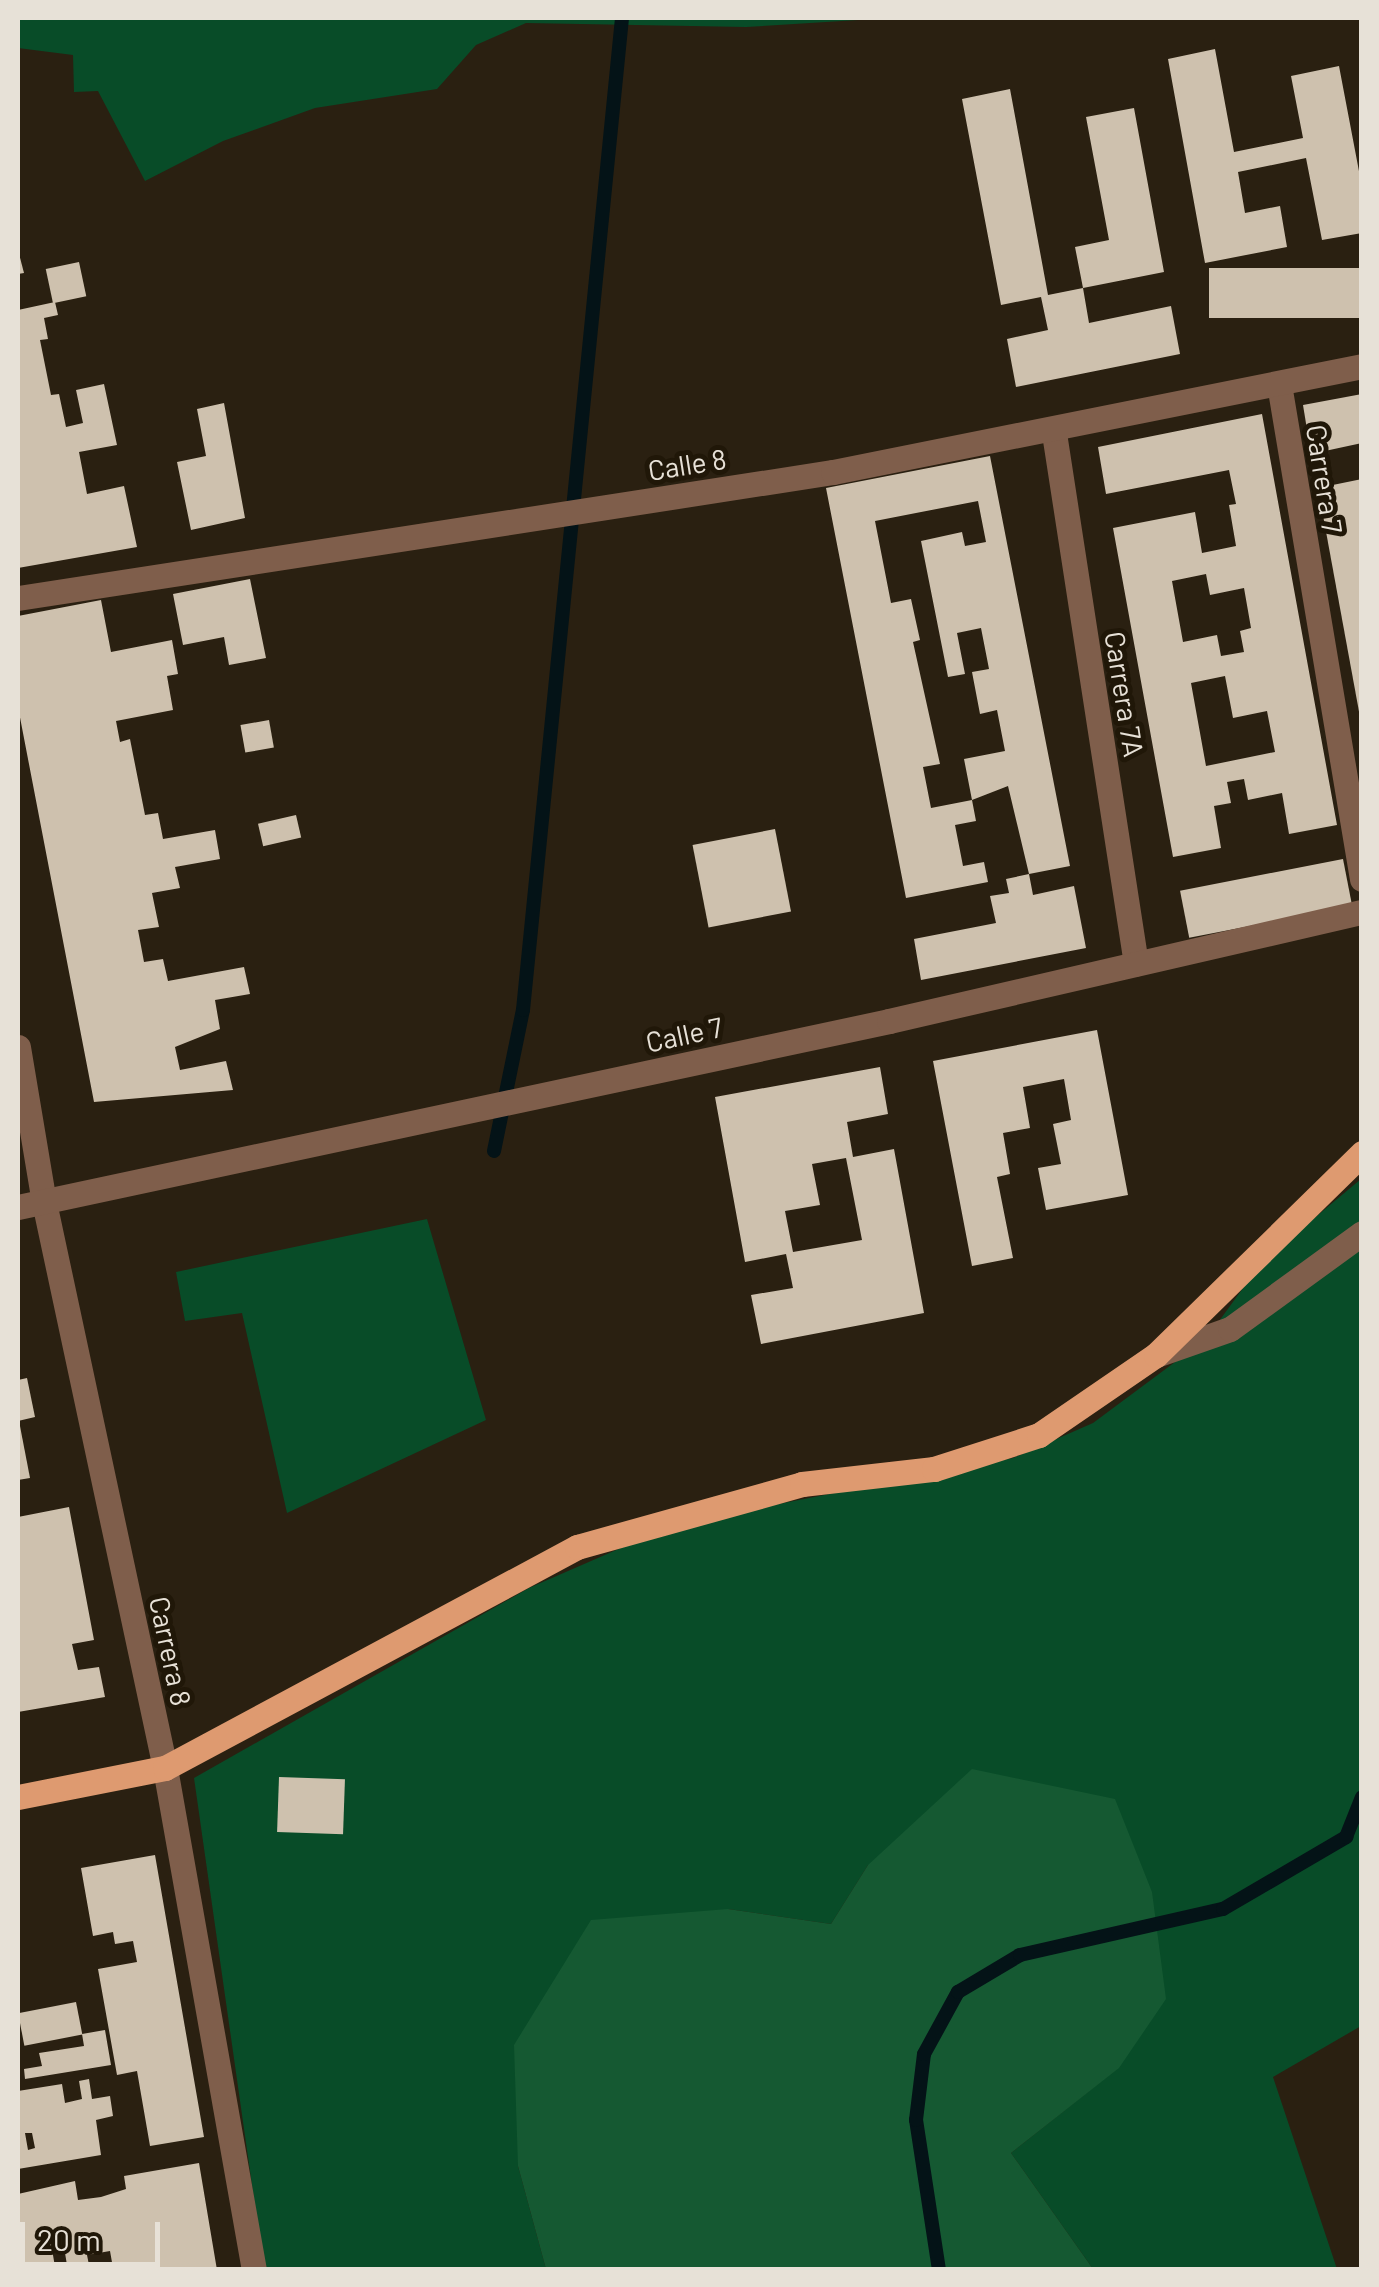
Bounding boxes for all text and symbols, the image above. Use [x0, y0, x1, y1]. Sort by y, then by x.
street label: Carrera 7 [1300, 422, 1350, 536]
street label: Calle 8 [645, 441, 729, 487]
street label: Carrera 7A [1099, 629, 1151, 759]
street label: Calle 7 [642, 1009, 726, 1059]
street label: Carrera 8 [143, 1593, 199, 1709]
scale bar [25, 2202, 165, 2264]
text: 20 m [37, 2221, 101, 2257]

